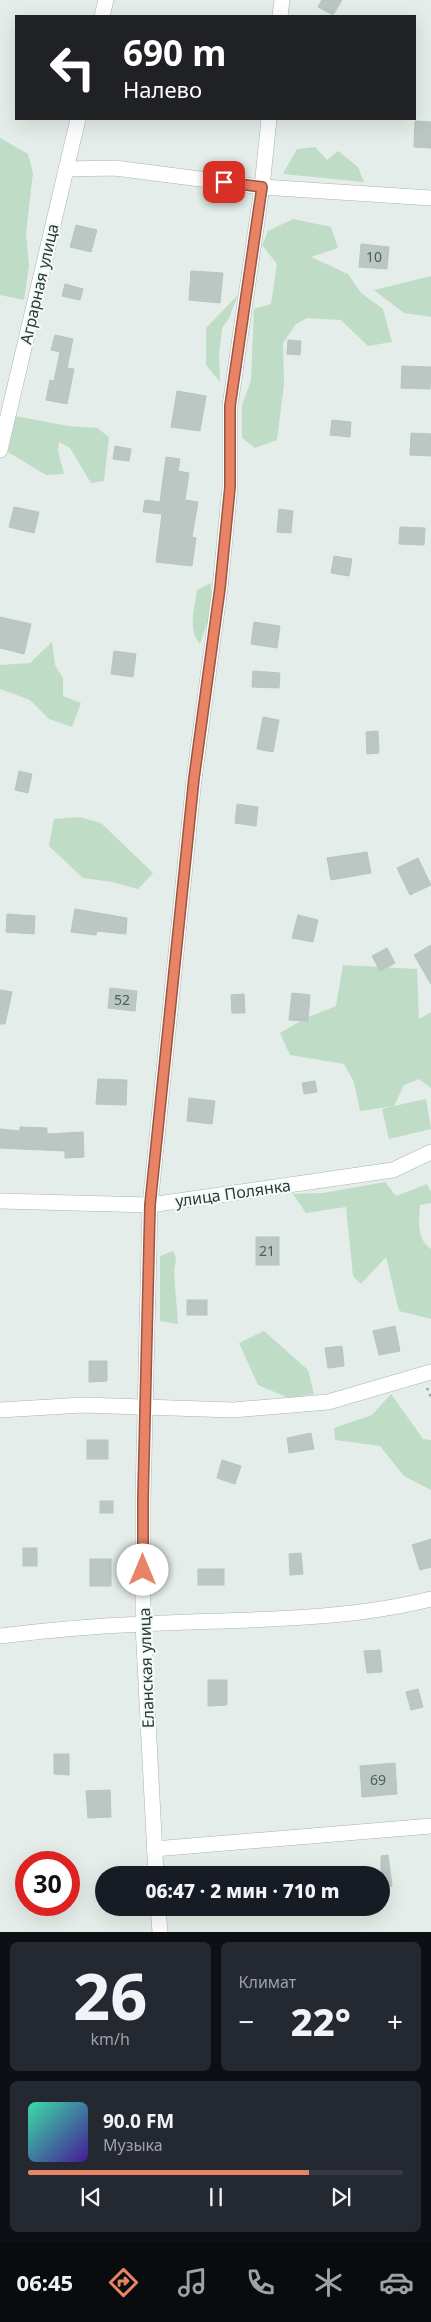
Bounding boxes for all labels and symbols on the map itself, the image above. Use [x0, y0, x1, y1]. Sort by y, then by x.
pin [203, 161, 245, 203]
street label: Аграрная улица [14, 222, 64, 346]
house number: 10 [366, 247, 382, 266]
house number: 52 [114, 990, 130, 1009]
street label: улица Полянка [174, 1174, 292, 1212]
house number: 21 [259, 1241, 275, 1260]
position arrow [116, 1543, 168, 1595]
street label: Еланская улица [133, 1607, 159, 1729]
house number: 69 [370, 1770, 386, 1789]
speed limit sign: 30 [15, 1851, 80, 1916]

